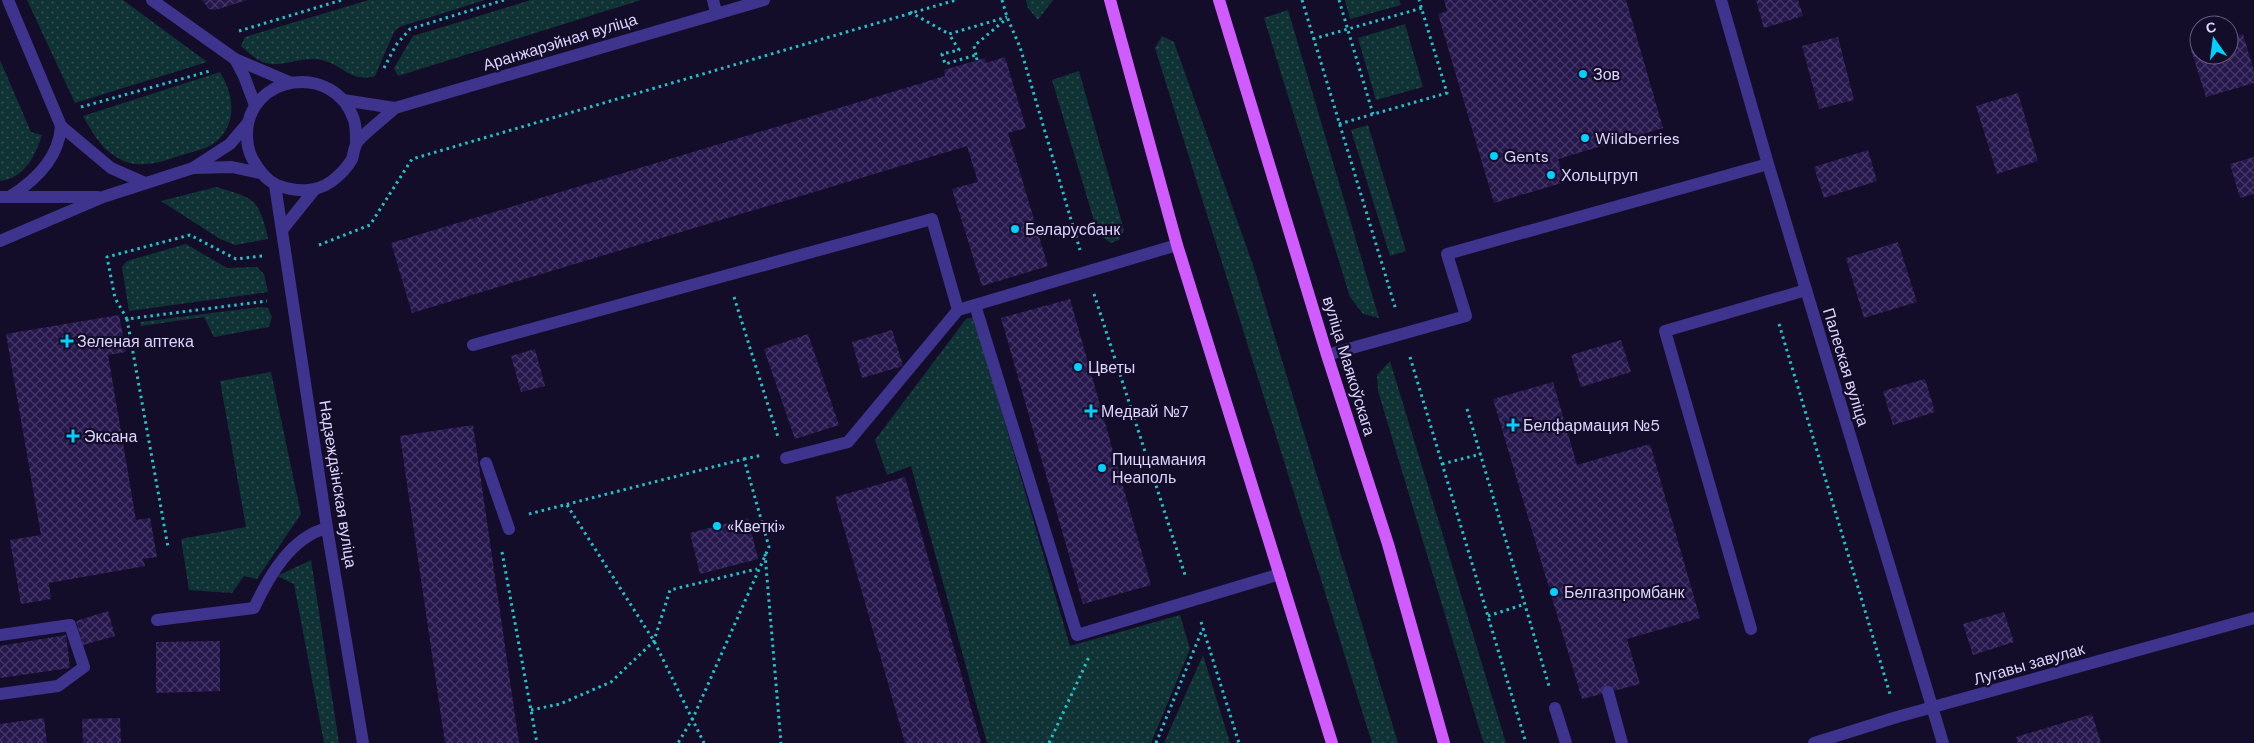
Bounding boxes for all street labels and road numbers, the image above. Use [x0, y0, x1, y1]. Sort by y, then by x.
street label: Аранжарэйная вуліца [480, 8, 640, 75]
street label: вуліца Маякоўскага [1318, 294, 1380, 438]
street label: Палеская вуліца [1818, 305, 1874, 429]
street label: Надзеждзінская вуліца [314, 399, 362, 569]
street label: Лугавы завулак [1971, 638, 2088, 690]

